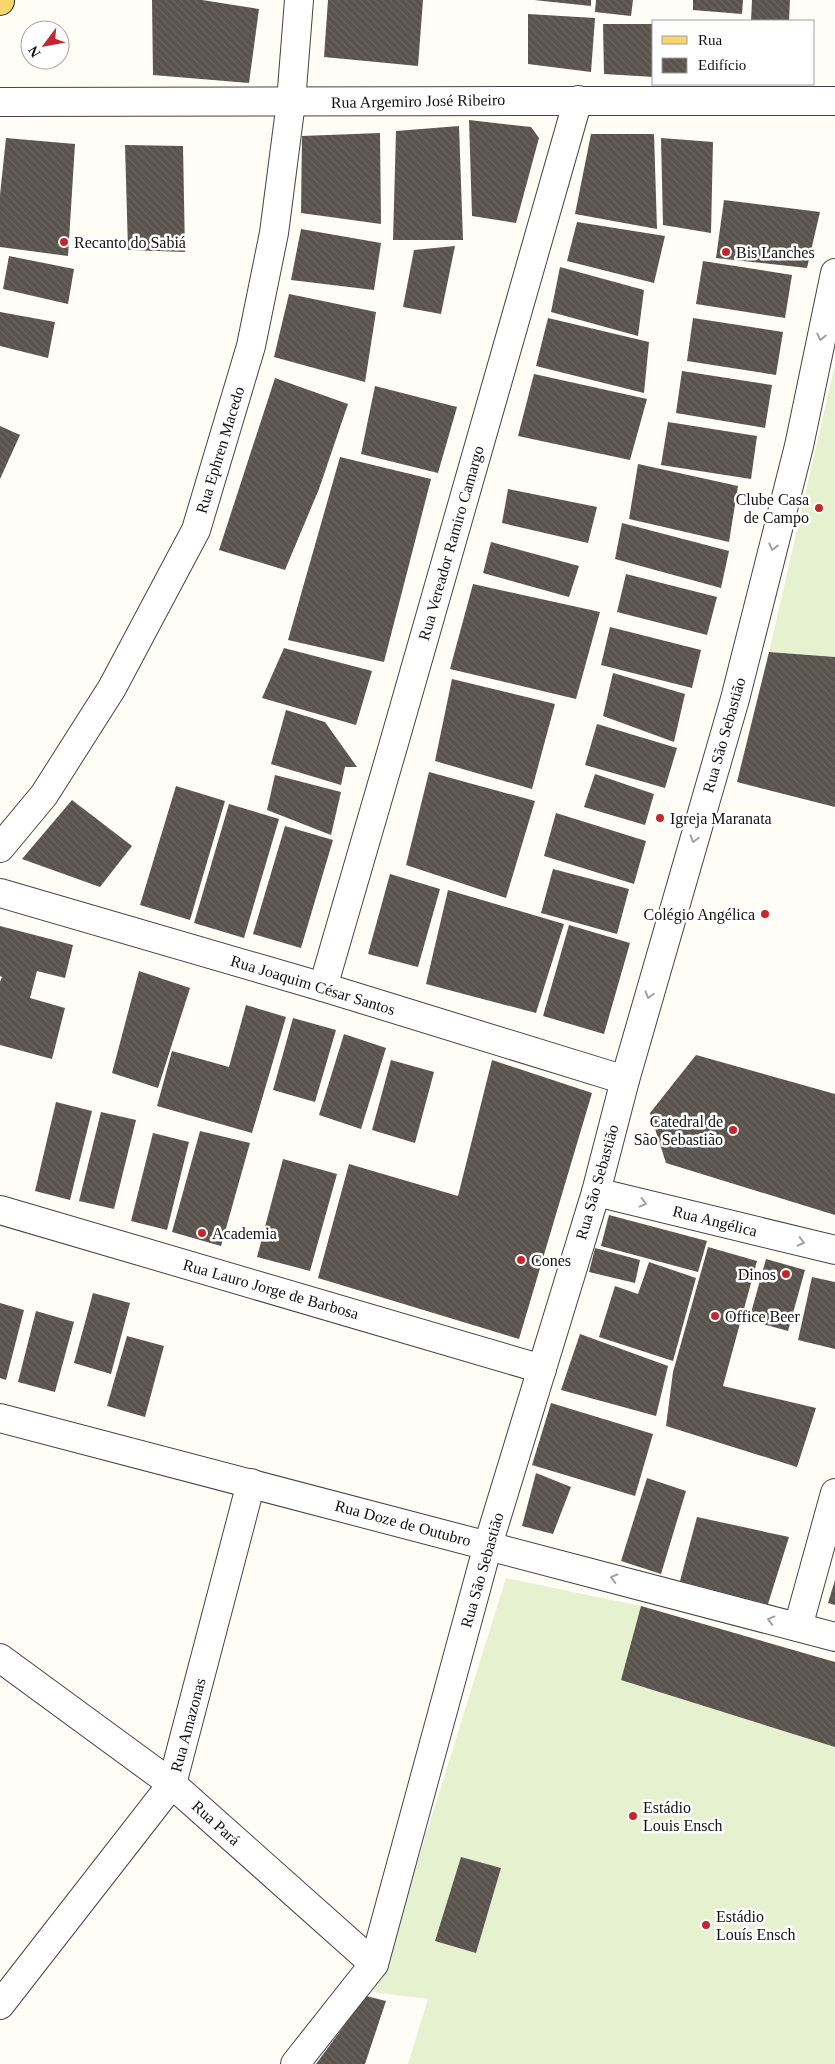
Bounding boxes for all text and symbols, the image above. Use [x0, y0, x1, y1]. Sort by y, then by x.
north arrow [20, 20, 70, 70]
legend [652, 20, 815, 85]
text: Rua [698, 32, 723, 48]
text: N [25, 43, 43, 60]
text: Edifício [698, 57, 746, 73]
street label: Rua Argemiro José Ribeiro [331, 91, 505, 112]
place label: Recanto do Sabiá [74, 234, 186, 251]
marker: Recanto do Sabiá [58, 236, 70, 248]
place label: Bis Lanches [736, 244, 815, 261]
marker: Bis Lanches [720, 246, 732, 258]
one-way arrow [817, 333, 827, 342]
street label: Rua Ephren Macedo [193, 385, 248, 516]
street label: Rua Vereador Ramiro Camargo [415, 444, 488, 643]
place label: Clube Casa de Campo [736, 491, 809, 527]
marker: Clube Casa de Campo [813, 502, 825, 514]
one-way arrow [768, 542, 779, 551]
street label: Rua São Sebastião [699, 675, 749, 795]
place label: Igreja Maranata [670, 810, 772, 828]
marker: Igreja Maranata [654, 812, 666, 824]
one-way arrow [690, 834, 700, 842]
place label: Colégio Angélica [643, 906, 755, 924]
marker: Colégio Angélica [759, 908, 771, 920]
street label: Rua Joaquim César Santos [228, 952, 397, 1019]
one-way arrow [645, 990, 655, 999]
place label: Catedral de São Sebastião [634, 1113, 723, 1148]
street label: Rua São Sebastião [572, 1122, 622, 1242]
marker: Catedral de São Sebastião [727, 1124, 739, 1136]
one-way arrow [638, 1197, 647, 1208]
street label: Rua Angélica [671, 1202, 759, 1241]
place label: Academia [212, 1225, 277, 1242]
marker: Academia [196, 1227, 208, 1239]
one-way arrow [796, 1236, 805, 1247]
place label: Cones [531, 1252, 571, 1269]
marker: Cones [515, 1254, 527, 1266]
street label: Rua Lauro Jorge de Barbosa [181, 1256, 361, 1323]
place label: Dinos [738, 1266, 776, 1283]
marker: Dinos [780, 1268, 792, 1280]
place label: Office Beer [725, 1308, 800, 1325]
marker: Office Beer [709, 1310, 721, 1322]
street label: Rua Doze de Outubro [333, 1497, 473, 1549]
street label: Rua São Sebastião [457, 1510, 507, 1630]
one-way arrow [610, 1573, 618, 1584]
one-way arrow [768, 1615, 776, 1625]
street label: Rua Amazonas [167, 1676, 209, 1774]
street label: Rua Pará [189, 1797, 243, 1849]
place label: Estádio Louis Ensch [643, 1799, 723, 1834]
marker: Estádio Louis Ensch [627, 1810, 639, 1822]
place label: Estádio Louís Ensch [716, 1908, 796, 1943]
marker: Estádio Louís Ensch [700, 1919, 712, 1931]

